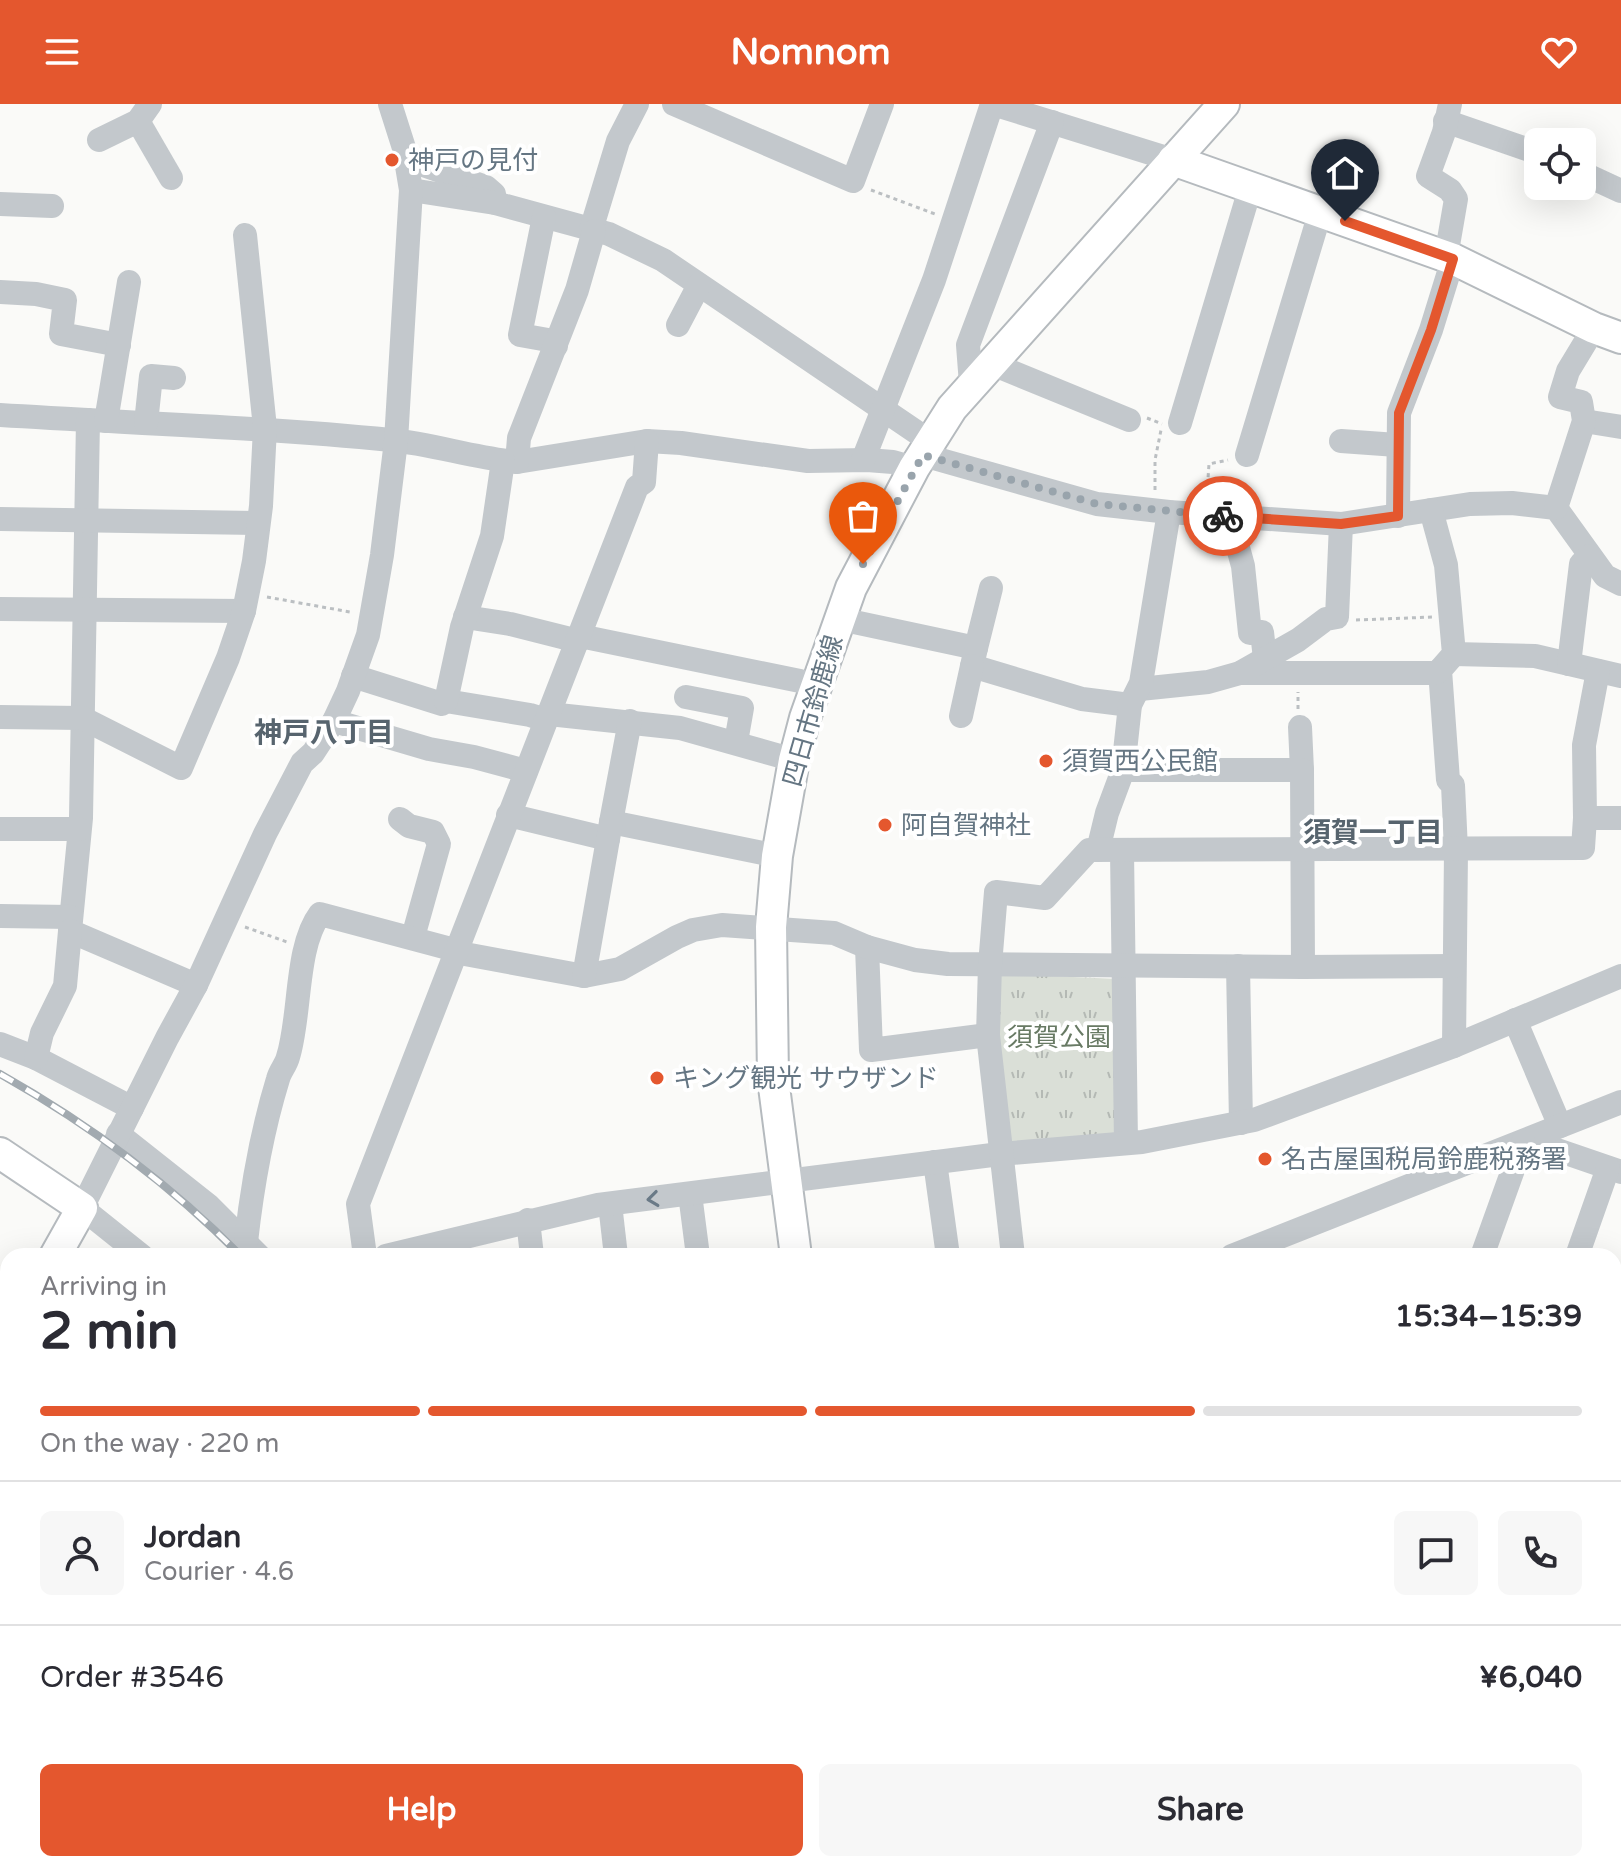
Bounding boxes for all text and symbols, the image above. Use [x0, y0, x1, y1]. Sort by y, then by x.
icon: menu [40, 30, 84, 74]
icon: heart [1537, 30, 1581, 74]
text: Nomnom [730, 31, 891, 74]
map controls [1524, 128, 1596, 200]
button: locate [1524, 128, 1596, 200]
pin [1311, 139, 1379, 221]
place label: 神戸の見付 [408, 145, 538, 176]
marker: 神戸の見付 [383, 151, 401, 169]
icon: home [1323, 151, 1367, 195]
courier [1183, 476, 1263, 556]
pin [829, 482, 897, 564]
icon: bag [841, 494, 885, 538]
icon: bike [1201, 494, 1245, 538]
street label: 四日市鈴鹿線 [777, 632, 849, 790]
district label: 神戸八丁目 [254, 716, 394, 750]
place label: 須賀西公民館 [1062, 746, 1218, 777]
marker: 須賀西公民館 [1037, 752, 1055, 770]
place label: 阿自賀神社 [901, 810, 1031, 841]
marker: 阿自賀神社 [876, 816, 894, 834]
district label: 須賀一丁目 [1303, 816, 1443, 850]
park label: 須賀公園 [1007, 1022, 1111, 1053]
place label: キング観光 サウザンド [673, 1063, 939, 1094]
marker: キング観光 サウザンド [648, 1069, 666, 1087]
place label: 名古屋国税局鈴鹿税務署 [1281, 1144, 1567, 1175]
marker: 名古屋国税局鈴鹿税務署 [1256, 1150, 1274, 1168]
one-way arrow [646, 1190, 660, 1207]
text: Arriving in [40, 1271, 167, 1302]
text: 15:34–15:39 [1395, 1298, 1582, 1335]
text: 2 min [40, 1300, 179, 1363]
text: On the way · 220 m [40, 1428, 279, 1459]
button: person [40, 1511, 124, 1595]
button: chat [1394, 1511, 1478, 1595]
button: phone [1498, 1511, 1582, 1595]
text: Jordan [144, 1519, 241, 1556]
text: Courier · 4.6 [144, 1556, 294, 1587]
text: Order #3546 [40, 1659, 224, 1696]
text: ¥6,040 [1479, 1659, 1582, 1696]
button: Help [40, 1764, 803, 1856]
button: Share [819, 1764, 1582, 1856]

